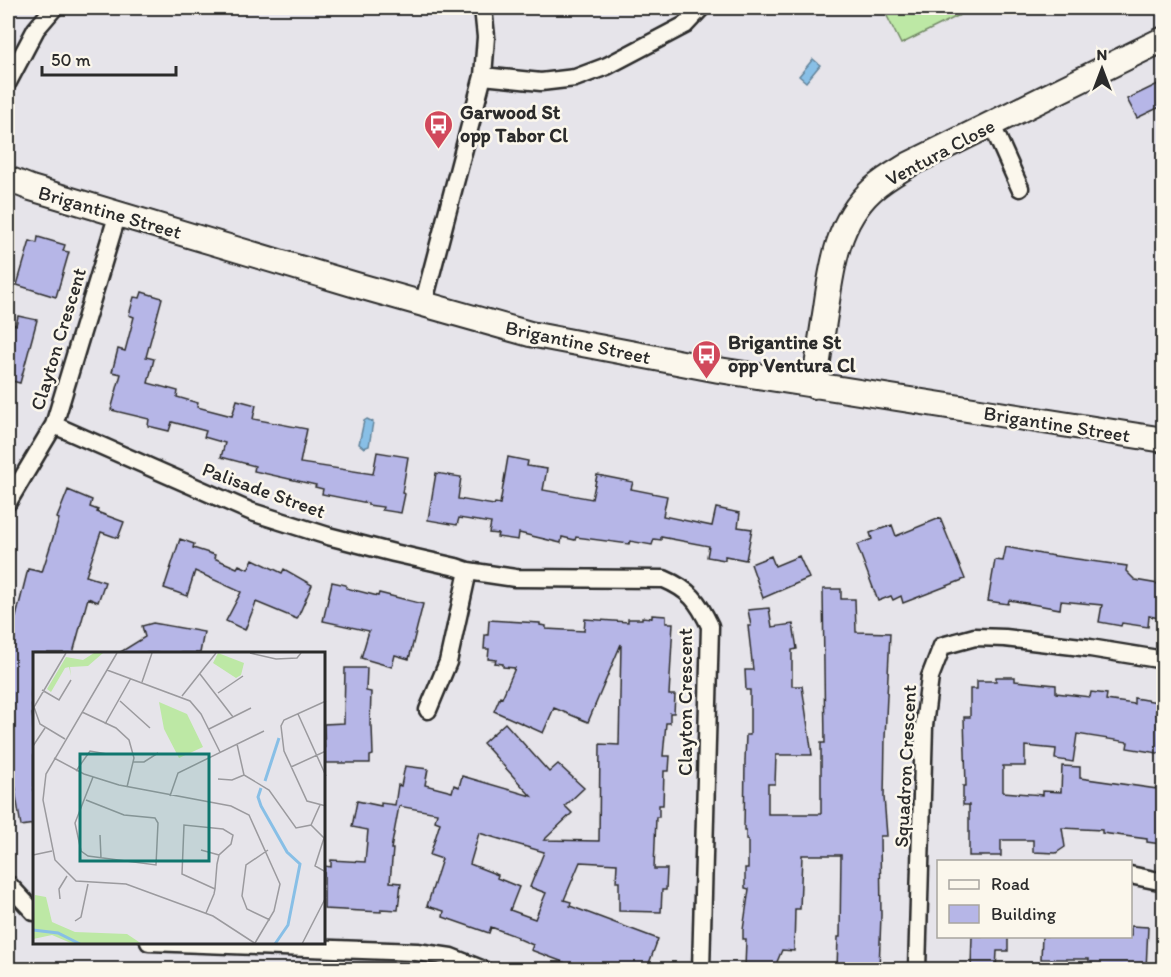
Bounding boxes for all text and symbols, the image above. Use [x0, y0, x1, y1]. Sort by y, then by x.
scale bar [42, 39, 176, 77]
north arrow [1072, 39, 1132, 99]
text: N [1097, 45, 1107, 64]
text: 50 m [51, 49, 91, 71]
place label: Garwood St opp Tabor Cl [460, 100, 568, 148]
bus stop icon: Garwood St opp Tabor Cl [423, 108, 455, 150]
street label: Ventura Close [881, 113, 999, 191]
street label: Brigantine Street [36, 180, 185, 244]
street label: Clayton Crescent [25, 265, 91, 413]
street label: Brigantine Street [503, 315, 653, 369]
place label: Brigantine St opp Ventura Cl [728, 330, 856, 378]
bus stop icon: Brigantine St opp Ventura Cl [691, 338, 723, 380]
street label: Brigantine Street [982, 401, 1132, 448]
street label: Palisade Street [199, 457, 329, 523]
street label: Clayton Crescent [673, 628, 697, 776]
inset map [33, 652, 326, 944]
street label: Squadron Crescent [889, 684, 921, 848]
legend [937, 860, 1132, 938]
text: Road [991, 873, 1030, 895]
text: Building [991, 903, 1057, 925]

